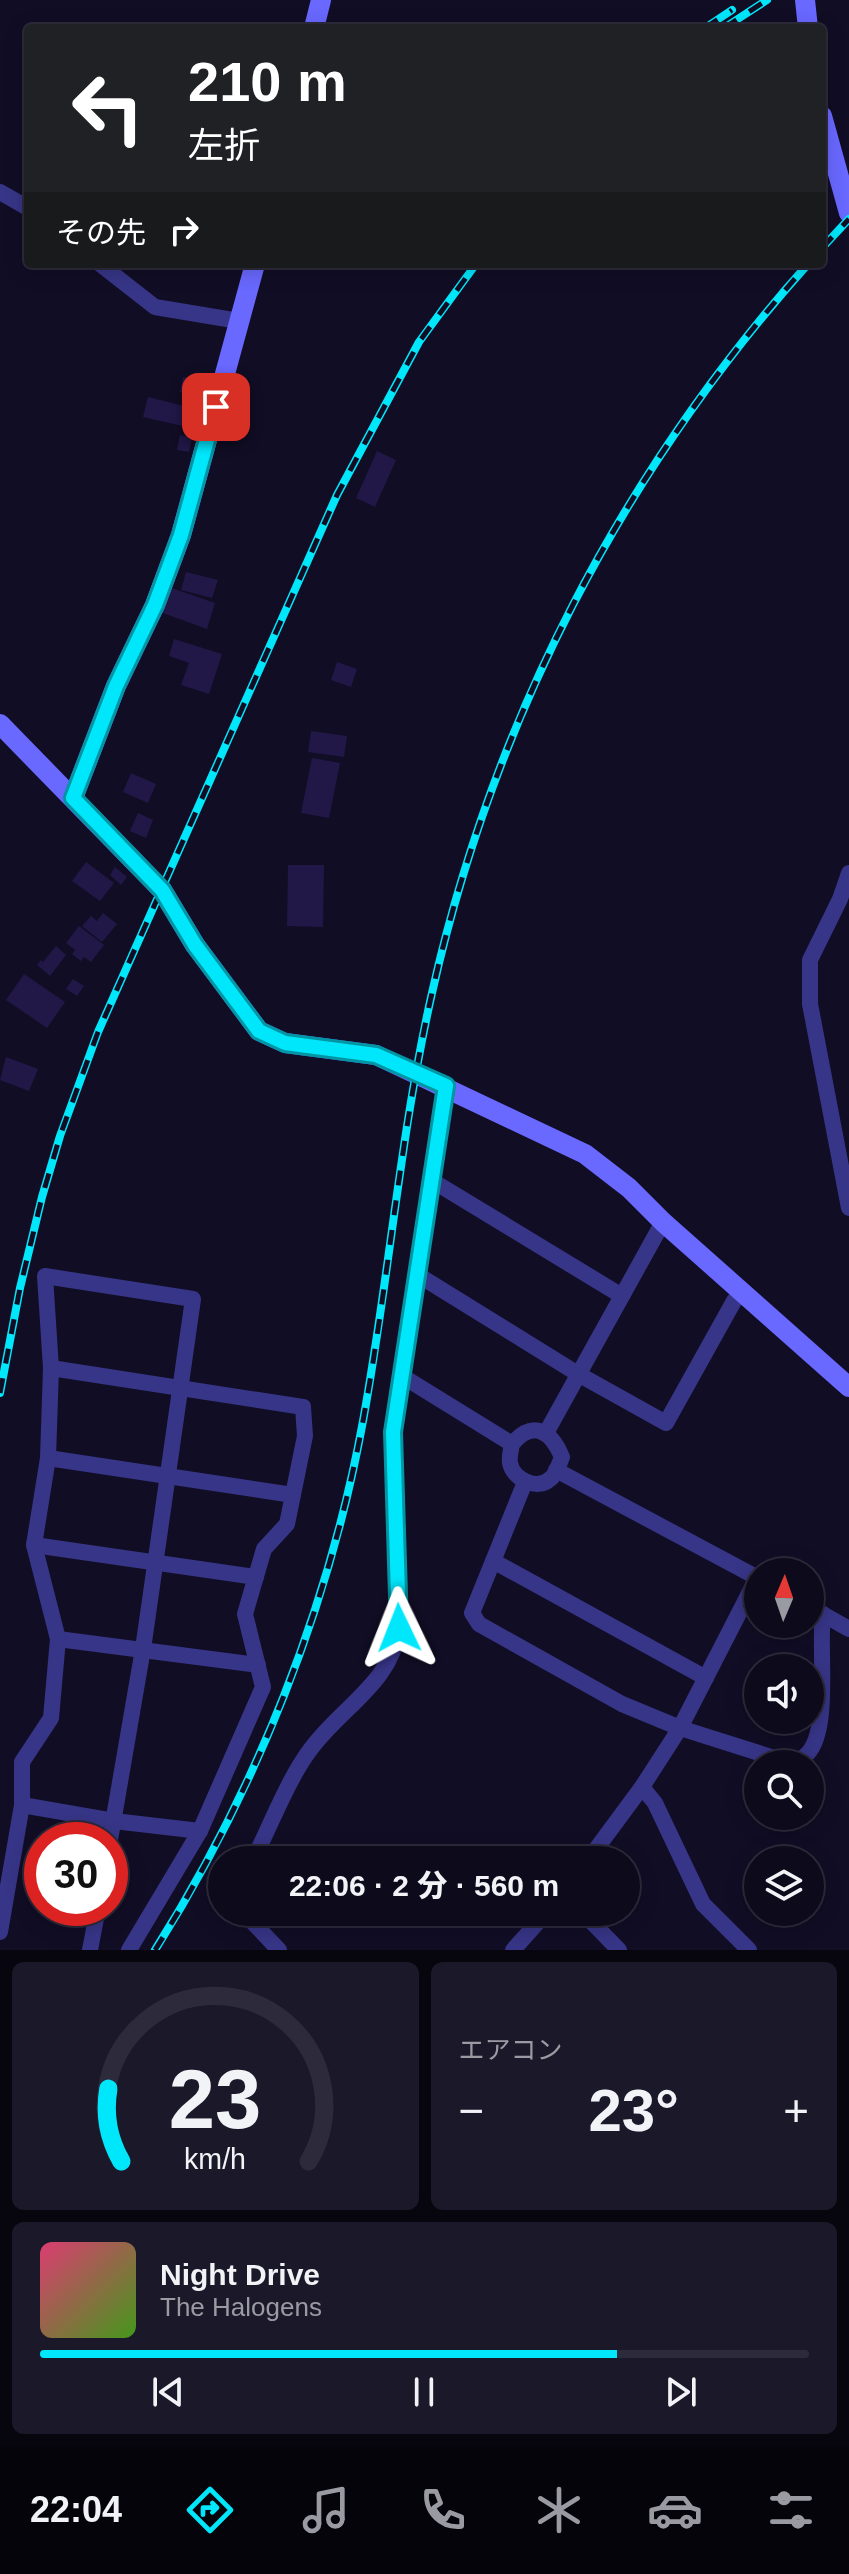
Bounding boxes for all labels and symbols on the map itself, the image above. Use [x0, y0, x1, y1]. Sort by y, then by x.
pin [182, 373, 250, 441]
north arrow [744, 1558, 824, 1638]
position arrow [357, 1586, 441, 1670]
speed limit sign: 30 [24, 1822, 128, 1926]

